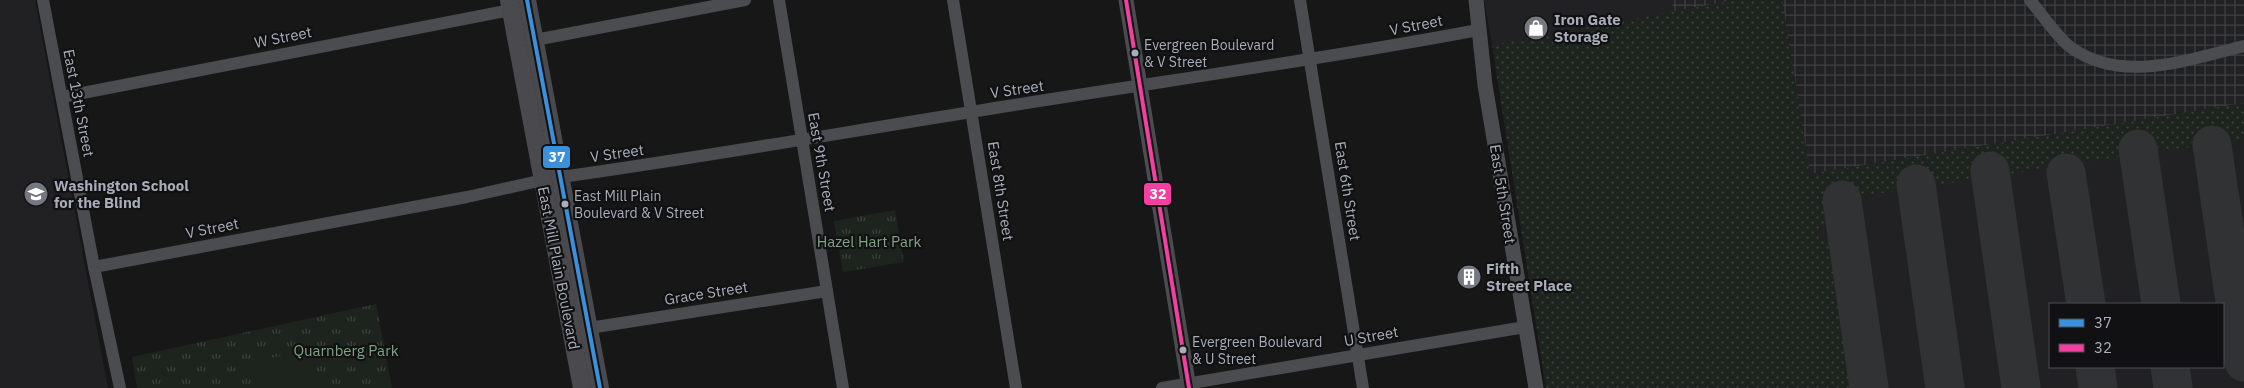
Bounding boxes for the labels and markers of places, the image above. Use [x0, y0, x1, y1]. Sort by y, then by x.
place label: Iron Gate Storage [1554, 10, 1621, 46]
shop icon: Iron Gate Storage [1523, 15, 1549, 41]
place label: Evergreen Boulevard & V Street [1144, 36, 1274, 71]
marker: Evergreen Boulevard & V Street [1130, 48, 1140, 58]
place label: Washington School for the Blind [54, 176, 189, 212]
school or university icon: Washington School for the Blind [23, 181, 49, 207]
place label: East Mill Plain Boulevard & V Street [574, 187, 704, 222]
marker: East Mill Plain Boulevard & V Street [560, 199, 570, 209]
place label: Fifth Street Place [1486, 259, 1572, 295]
building icon: Fifth Street Place [1456, 264, 1482, 290]
place label: Evergreen Boulevard & U Street [1192, 333, 1322, 368]
marker: Evergreen Boulevard & U Street [1178, 345, 1188, 355]

